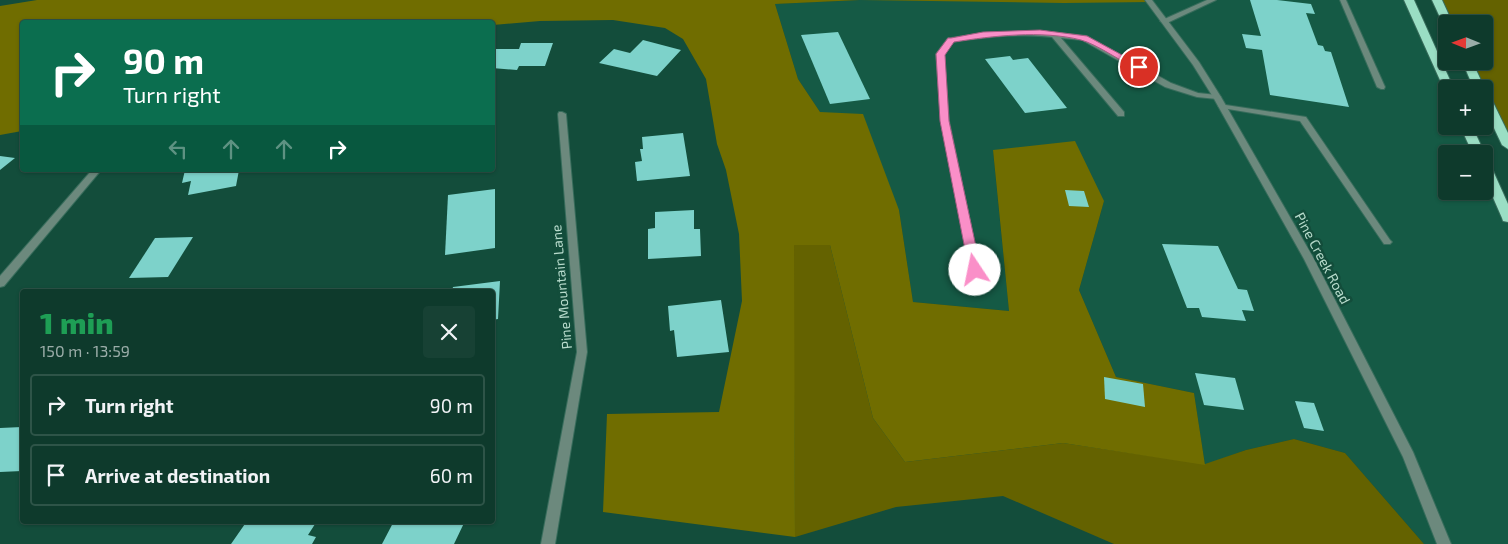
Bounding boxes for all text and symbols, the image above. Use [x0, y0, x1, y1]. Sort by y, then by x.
north arrow [1438, 15, 1492, 70]
map controls [1438, 15, 1493, 200]
text: 90 m [123, 39, 204, 81]
icon: right [40, 40, 105, 105]
pin [1118, 46, 1160, 88]
icon: arrive [1125, 53, 1153, 81]
button: + [1438, 80, 1493, 135]
text: Turn right [123, 81, 221, 107]
icon: left [164, 135, 192, 163]
icon: ahead [217, 135, 245, 163]
icon: ahead [270, 135, 298, 163]
icon: right [323, 135, 351, 163]
button: − [1438, 145, 1493, 200]
street label: Pine Creek Road [1292, 209, 1354, 307]
street label: Pine Mountain Lane [547, 224, 575, 350]
position arrow [948, 243, 1000, 295]
text: 1 min [40, 304, 114, 340]
button: close [423, 306, 475, 358]
text: 150 m · 13:59 [40, 341, 130, 360]
icon: right [42, 391, 70, 419]
text: Turn right [85, 394, 173, 417]
text: 90 m [430, 394, 473, 417]
icon: arrive [42, 461, 70, 489]
text: Arrive at destination [85, 464, 270, 487]
text: 60 m [430, 464, 473, 487]

